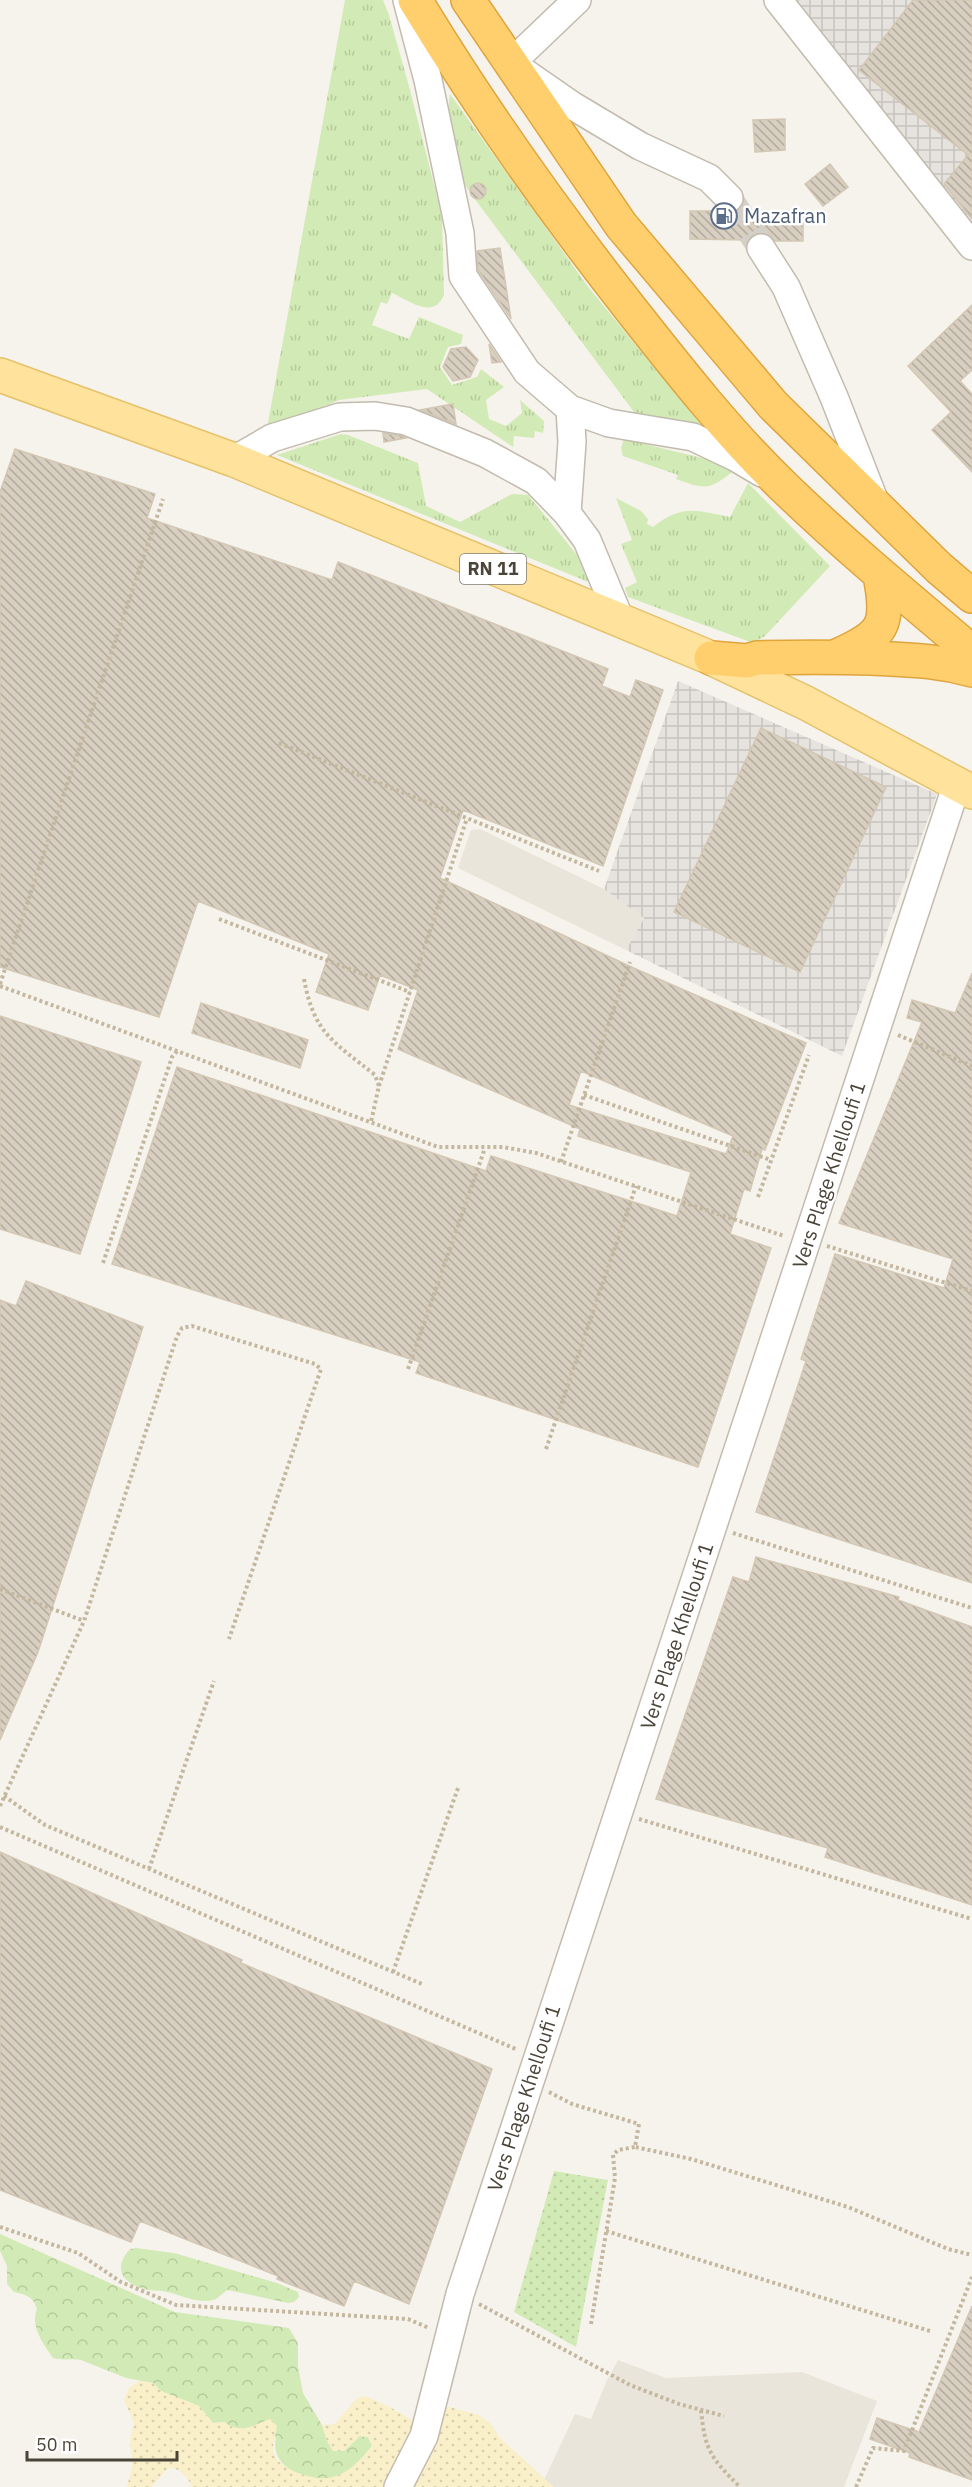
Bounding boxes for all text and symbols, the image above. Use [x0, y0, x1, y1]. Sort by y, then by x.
fuel station icon: Mazafran [709, 201, 739, 231]
place label: Mazafran [744, 202, 827, 229]
road number: RN 11 [460, 554, 526, 584]
street label: Vers Plage Khelloufi 1 [786, 1078, 872, 1272]
street label: Vers Plage Khelloufi 1 [634, 1539, 720, 1733]
street label: Vers Plage Khelloufi 1 [481, 2001, 567, 2195]
scale bar [27, 2424, 177, 2462]
text: 50 m [36, 2433, 78, 2456]

